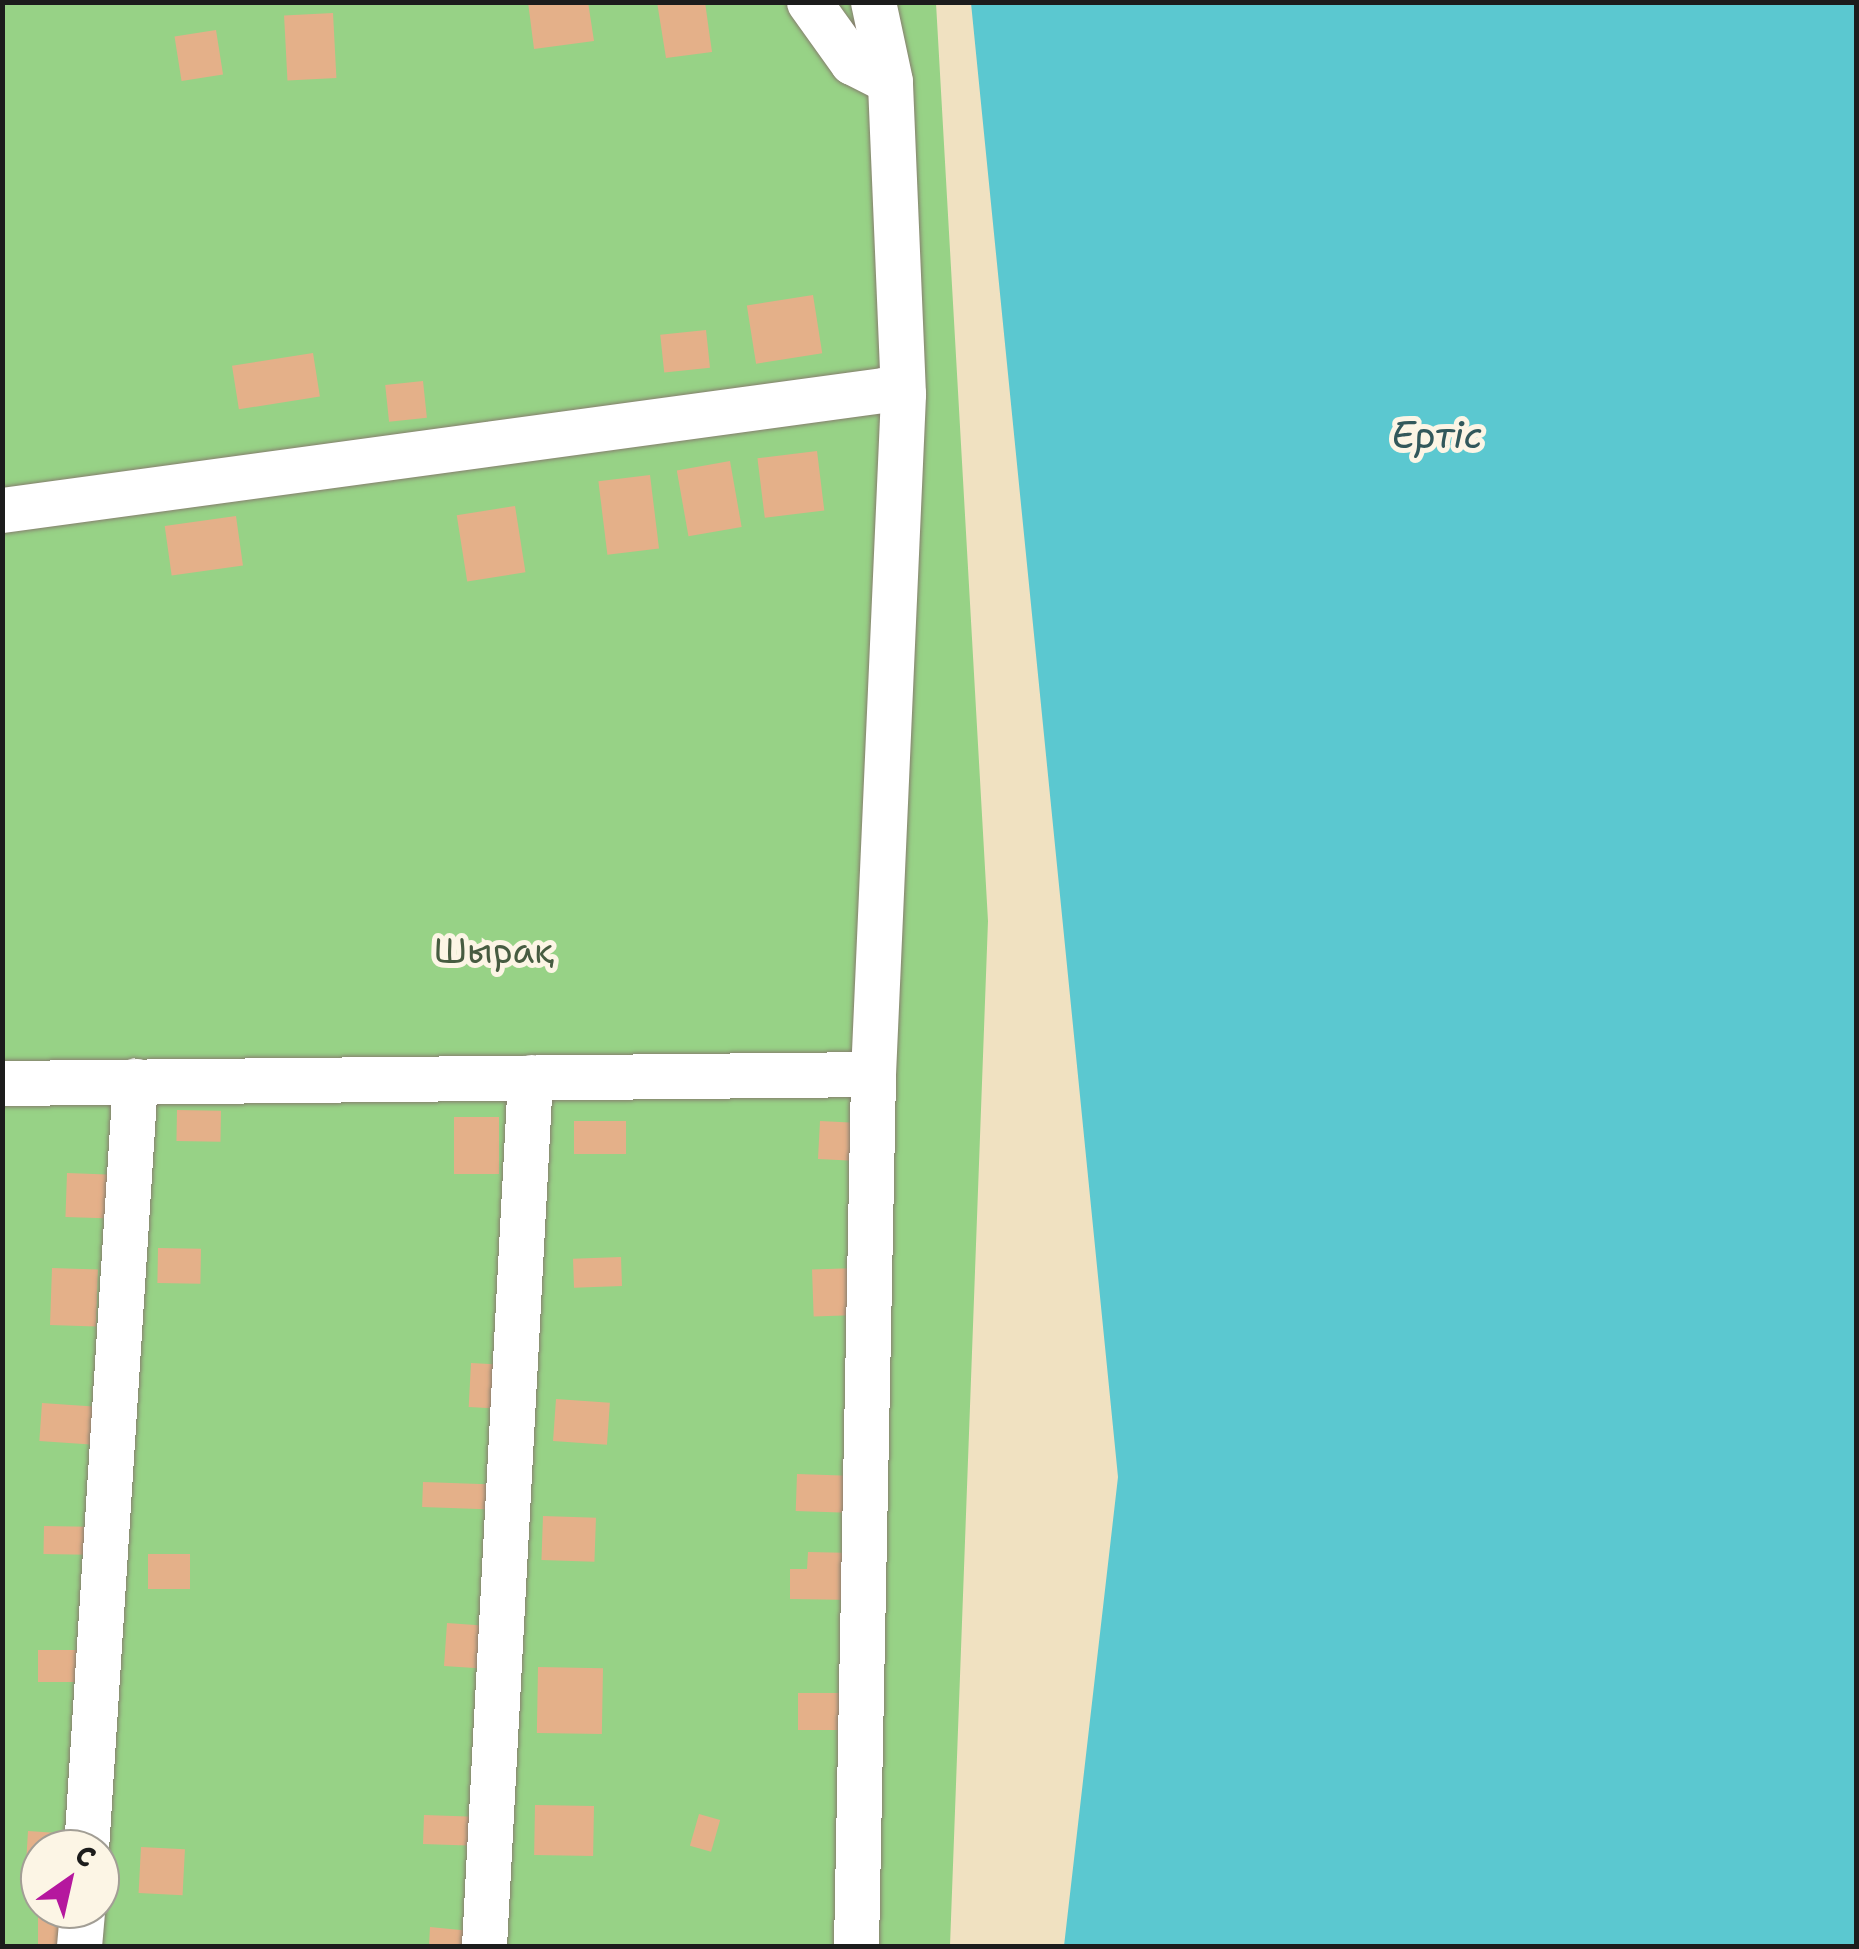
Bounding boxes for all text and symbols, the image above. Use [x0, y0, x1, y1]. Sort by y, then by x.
water label: Ертіс [1391, 412, 1483, 458]
park label: Шырақ [434, 930, 554, 972]
north arrow [20, 1829, 120, 1929]
text: С [68, 1835, 103, 1876]

